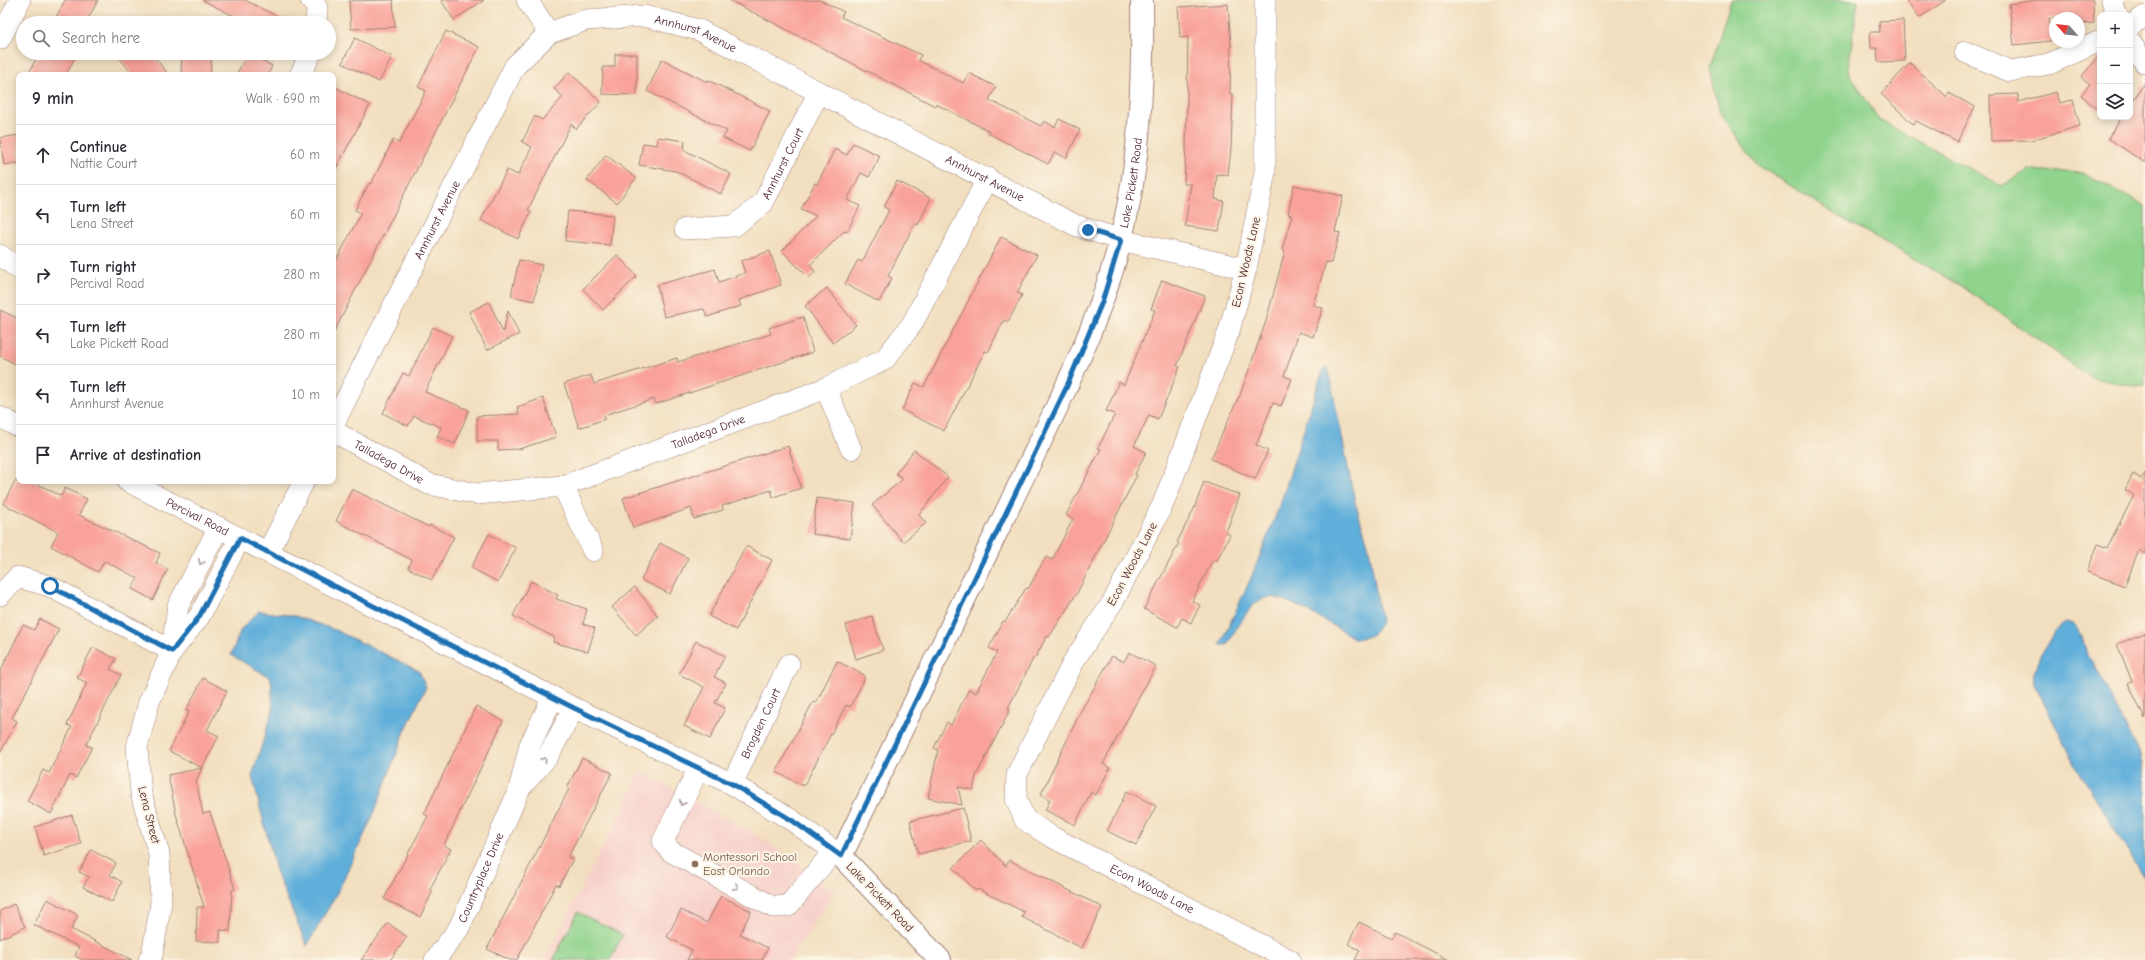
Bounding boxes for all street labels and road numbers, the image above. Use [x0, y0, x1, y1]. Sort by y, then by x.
street label: Annhurst Avenue [653, 12, 739, 55]
street label: Annhurst Court [759, 125, 807, 202]
street label: Lake Pickett Road [1117, 137, 1145, 229]
street label: Annhurst Avenue [943, 152, 1027, 204]
street label: Annhurst Avenue [411, 178, 463, 262]
street label: Econ Woods Lane [1229, 215, 1263, 309]
street label: Talladega Drive [669, 412, 747, 452]
street label: Talladega Drive [352, 437, 426, 487]
street label: Percival Road [164, 495, 231, 539]
street label: Econ Woods Lane [1104, 520, 1160, 608]
street label: Brogden Court [738, 686, 784, 761]
street label: Lena Street [135, 785, 163, 846]
street label: Countryplace Drive [455, 830, 507, 925]
street label: Lake Pickett Road [843, 859, 917, 935]
street label: Econ Woods Lane [1108, 861, 1196, 916]

